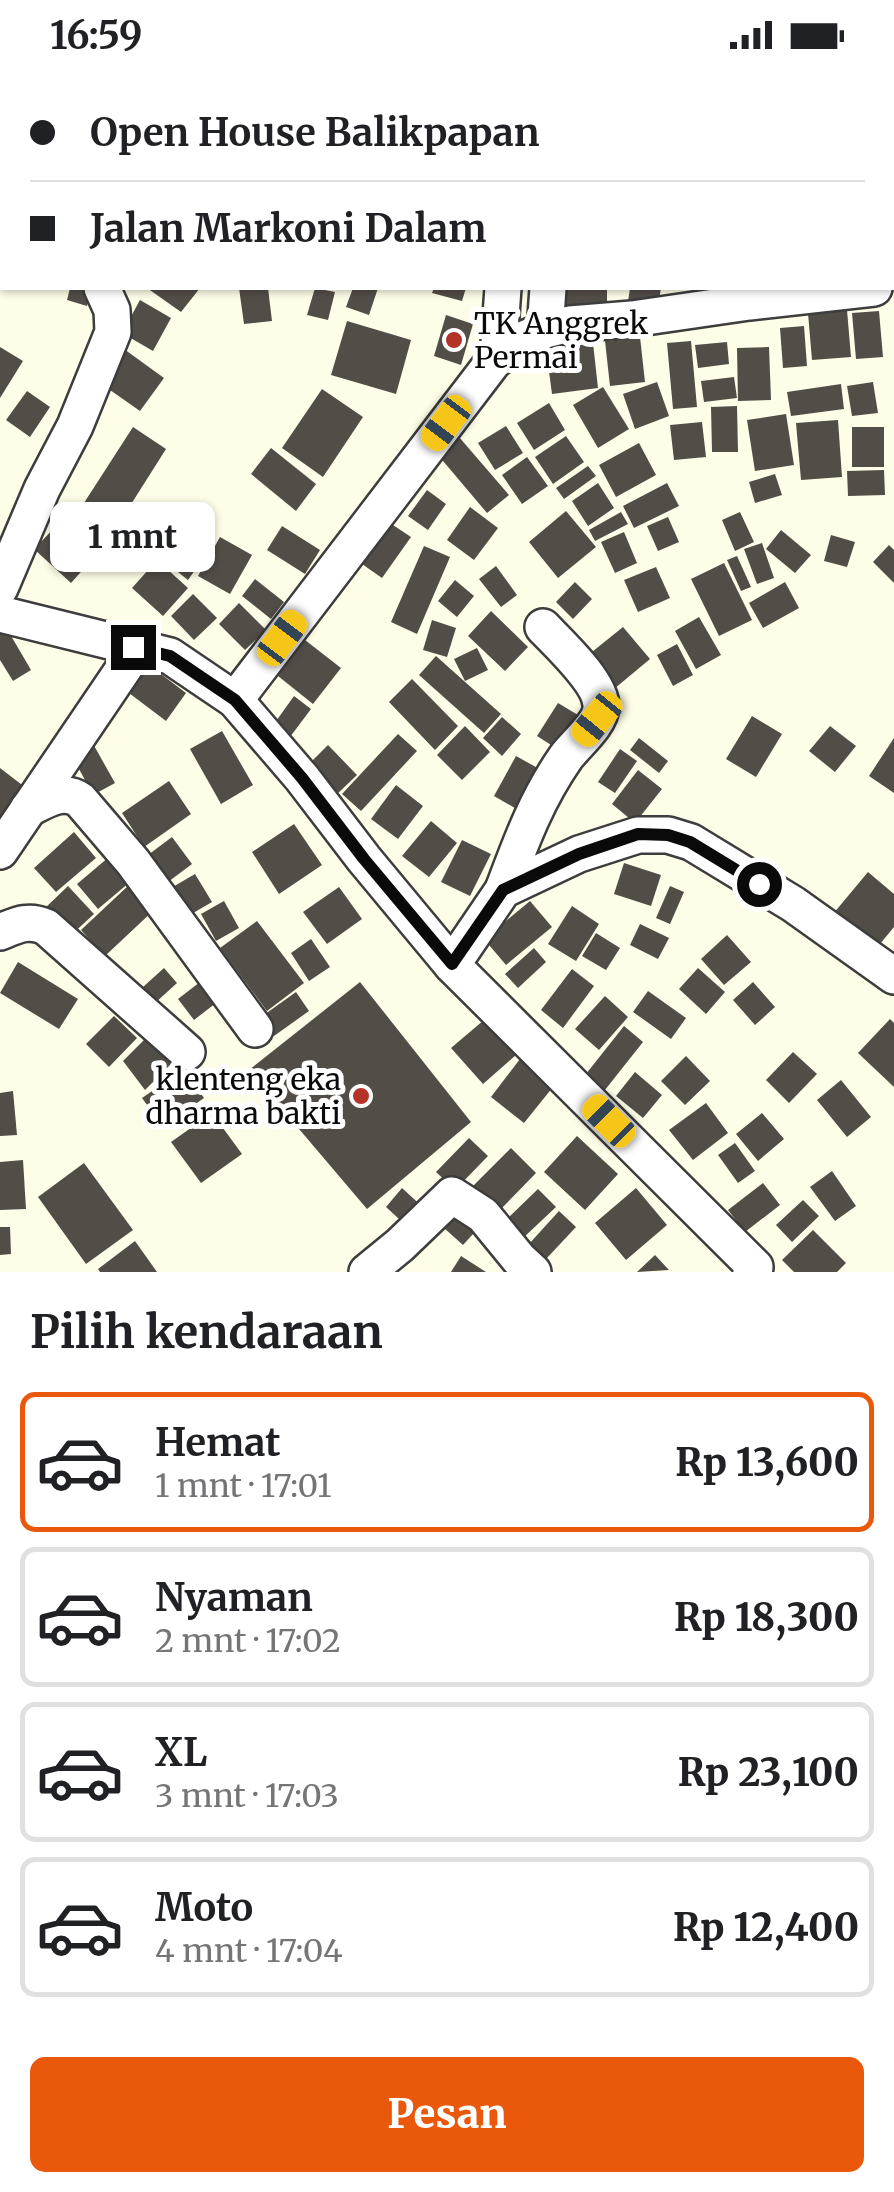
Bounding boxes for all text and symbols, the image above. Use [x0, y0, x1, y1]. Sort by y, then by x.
text: 16:59 [50, 12, 142, 59]
text: Open House Balikpapan [90, 109, 539, 156]
text: Jalan Markoni Dalam [90, 205, 486, 252]
place label: TK Anggrek Permai [474, 304, 648, 376]
marker: TK Anggrek Permai [443, 329, 465, 351]
car [416, 390, 476, 456]
callout: 1 mnt [51, 502, 216, 572]
text: 1 mnt [88, 517, 177, 557]
car [252, 605, 312, 671]
route end [111, 625, 156, 670]
car [566, 686, 628, 752]
route start [737, 862, 782, 907]
place label: klenteng eka dharma bakti [146, 1060, 341, 1132]
marker: klenteng eka dharma bakti [350, 1085, 372, 1107]
car [577, 1089, 641, 1153]
text: Pilih kendaraan [30, 1304, 383, 1360]
icon: car [35, 1417, 125, 1507]
text: Hemat [155, 1419, 280, 1466]
text: Rp 13,600 [675, 1439, 859, 1486]
text: 1 mnt · 17:01 [155, 1466, 331, 1506]
icon: car [35, 1572, 125, 1662]
text: Nyaman [155, 1574, 313, 1621]
text: Rp 18,300 [674, 1594, 859, 1641]
text: 2 mnt · 17:02 [155, 1621, 341, 1661]
icon: car [35, 1727, 125, 1817]
text: XL [155, 1729, 207, 1776]
text: Rp 23,100 [678, 1749, 859, 1796]
text: 3 mnt · 17:03 [155, 1776, 339, 1816]
icon: car [35, 1882, 125, 1972]
text: Moto [155, 1884, 253, 1931]
text: Rp 12,400 [673, 1904, 859, 1951]
text: 4 mnt · 17:04 [155, 1931, 343, 1971]
button: Pesan [30, 2057, 864, 2172]

